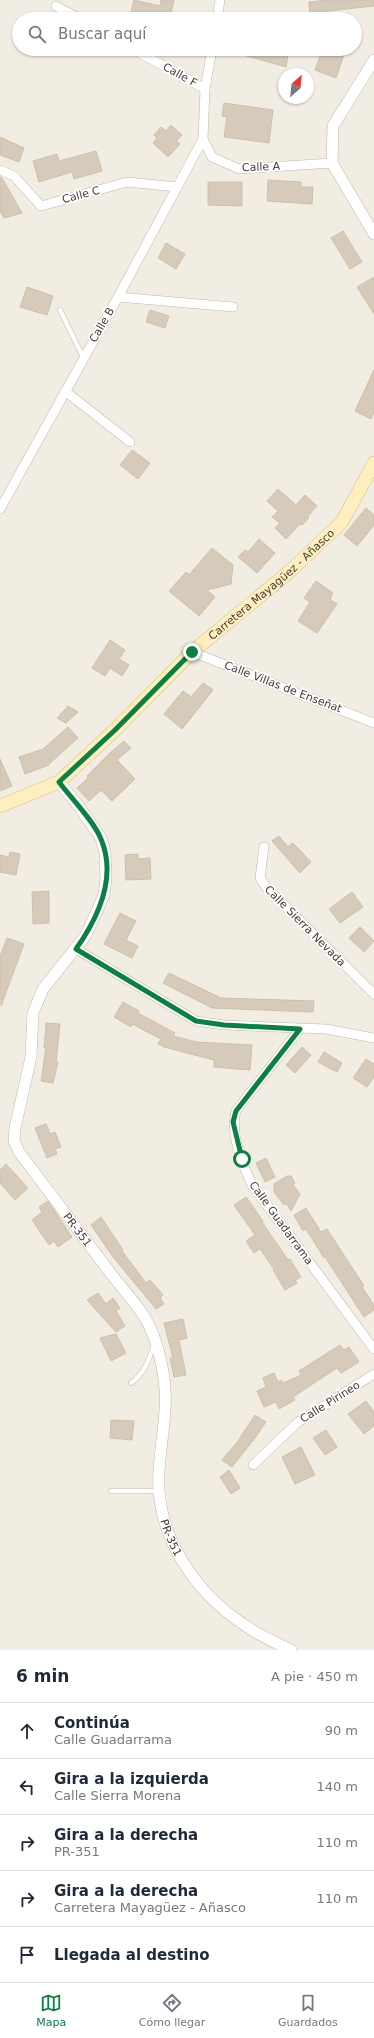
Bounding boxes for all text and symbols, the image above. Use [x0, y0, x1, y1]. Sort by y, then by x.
search box [12, 12, 362, 56]
icon: search [26, 23, 48, 45]
text: Buscar aquí [58, 25, 146, 43]
street label: Calle F [161, 60, 199, 90]
north arrow [278, 68, 314, 104]
street label: Calle A [242, 160, 281, 174]
street label: Calle C [61, 184, 102, 206]
street label: Calle B [87, 305, 117, 345]
street label: Carretera Mayagüez - Añasco [206, 526, 337, 642]
route end [183, 643, 201, 661]
street label: Calle Villas de Enseñat [222, 659, 344, 716]
street label: Calle Sierra Nevada [262, 883, 348, 969]
route start [233, 1150, 251, 1168]
street label: Calle Guadarrama [246, 1179, 316, 1267]
street label: PR-351 [61, 1210, 95, 1249]
street label: Calle Pirineo [298, 1378, 363, 1426]
street label: PR-351 [158, 1518, 185, 1558]
text: 6 min [16, 1666, 69, 1686]
text: A pie · 450 m [271, 1669, 358, 1684]
text: Continúa [54, 1714, 130, 1732]
icon: ahead [16, 1720, 38, 1742]
text: 90 m [325, 1723, 358, 1738]
text: Calle Guadarrama [54, 1732, 172, 1747]
text: Gira a la izquierda [54, 1770, 209, 1788]
icon: left [16, 1776, 38, 1798]
text: 140 m [316, 1779, 358, 1794]
text: Calle Sierra Morena [54, 1788, 181, 1803]
text: Gira a la derecha [54, 1826, 198, 1844]
icon: right [16, 1832, 38, 1854]
text: 110 m [316, 1835, 358, 1850]
text: PR-351 [54, 1844, 100, 1859]
text: Gira a la derecha [54, 1882, 198, 1900]
icon: right [16, 1888, 38, 1910]
text: 110 m [316, 1891, 358, 1906]
text: Carretera Mayagüez - Añasco [54, 1900, 246, 1915]
icon: arrive [16, 1944, 38, 1966]
text: Llegada al destino [54, 1946, 209, 1964]
tab: Mapa [36, 1992, 66, 2029]
tab: Cómo llegar [139, 1992, 205, 2029]
tab: Guardados [278, 1992, 338, 2029]

